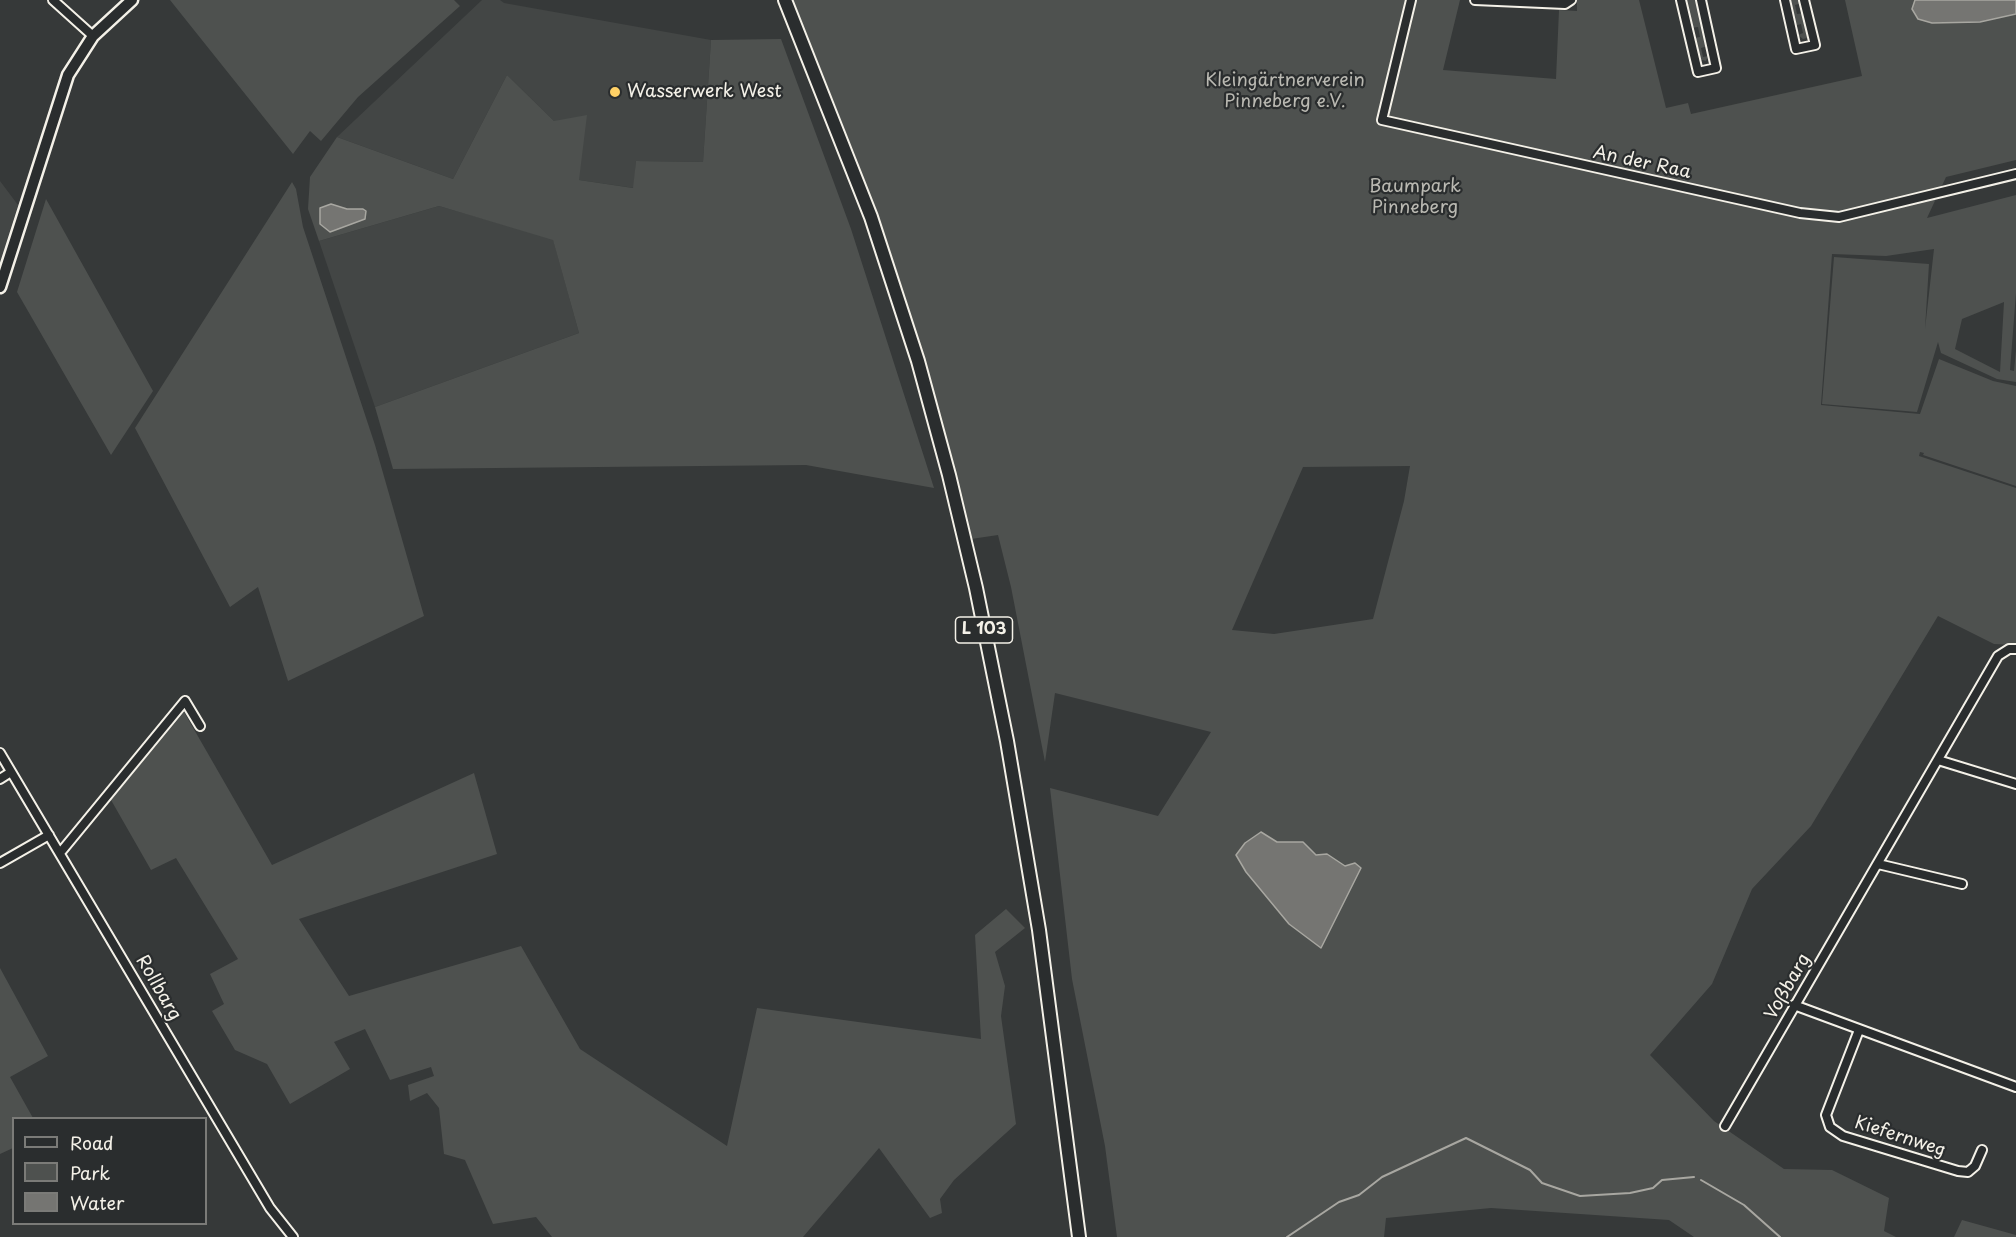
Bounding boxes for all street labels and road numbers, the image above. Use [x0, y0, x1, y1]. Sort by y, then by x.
street label: An der Raa [1591, 142, 1693, 184]
road number: L 103 [956, 617, 1012, 643]
street label: Voßbarg [1761, 950, 1815, 1024]
street label: Rollbarg [131, 952, 185, 1024]
street label: Kiefernweg [1852, 1112, 1948, 1162]

